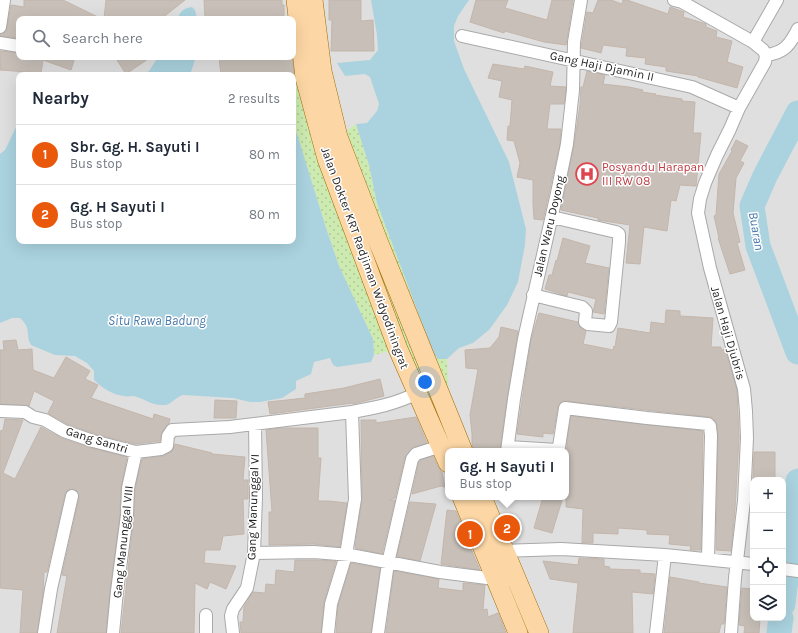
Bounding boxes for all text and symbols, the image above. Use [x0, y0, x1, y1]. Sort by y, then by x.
search box [16, 16, 296, 60]
icon: search [30, 27, 52, 49]
text: Search here [62, 29, 143, 47]
street label: Gang Haji Djamin II [549, 48, 655, 84]
text: Nearby [32, 88, 89, 108]
text: 2 results [228, 91, 280, 106]
text: Sbr. Gg. H. Sayuti I [70, 138, 200, 156]
street label: Jalan Dokter KRT Radjiman Widyodiningrat [318, 145, 412, 371]
text: 1 [43, 147, 47, 162]
text: 80 m [249, 147, 280, 162]
text: Bus stop [70, 156, 122, 171]
place label: Posyandu Harapan III RW 08 [602, 160, 704, 188]
hospital icon: Posyandu Harapan III RW 08 [574, 161, 600, 187]
street label: Jalan Waru Doyong [531, 174, 568, 278]
text: Gg. H Sayuti I [70, 198, 165, 216]
text: 2 [41, 207, 49, 222]
text: 80 m [249, 207, 280, 222]
water label: Buaran [746, 211, 767, 252]
text: Bus stop [70, 216, 122, 231]
street label: Jalan Haji Djubris [708, 285, 748, 381]
water label: Situ Rawa Badung [108, 313, 207, 328]
your location [415, 372, 435, 392]
street label: Gang Santri [64, 424, 130, 456]
popup [445, 448, 569, 500]
street label: Gang Manunggal VI [244, 454, 262, 560]
text: Gg. H Sayuti I [460, 458, 554, 476]
text: Bus stop [460, 476, 512, 491]
map controls [750, 477, 786, 621]
button: + [750, 477, 786, 513]
street label: Gang Manunggal VIII [110, 485, 136, 599]
pin: 2 [494, 513, 520, 543]
button: − [750, 513, 786, 549]
pin: 1 [457, 519, 483, 549]
button: locate [750, 549, 786, 585]
button: layers [750, 585, 786, 621]

